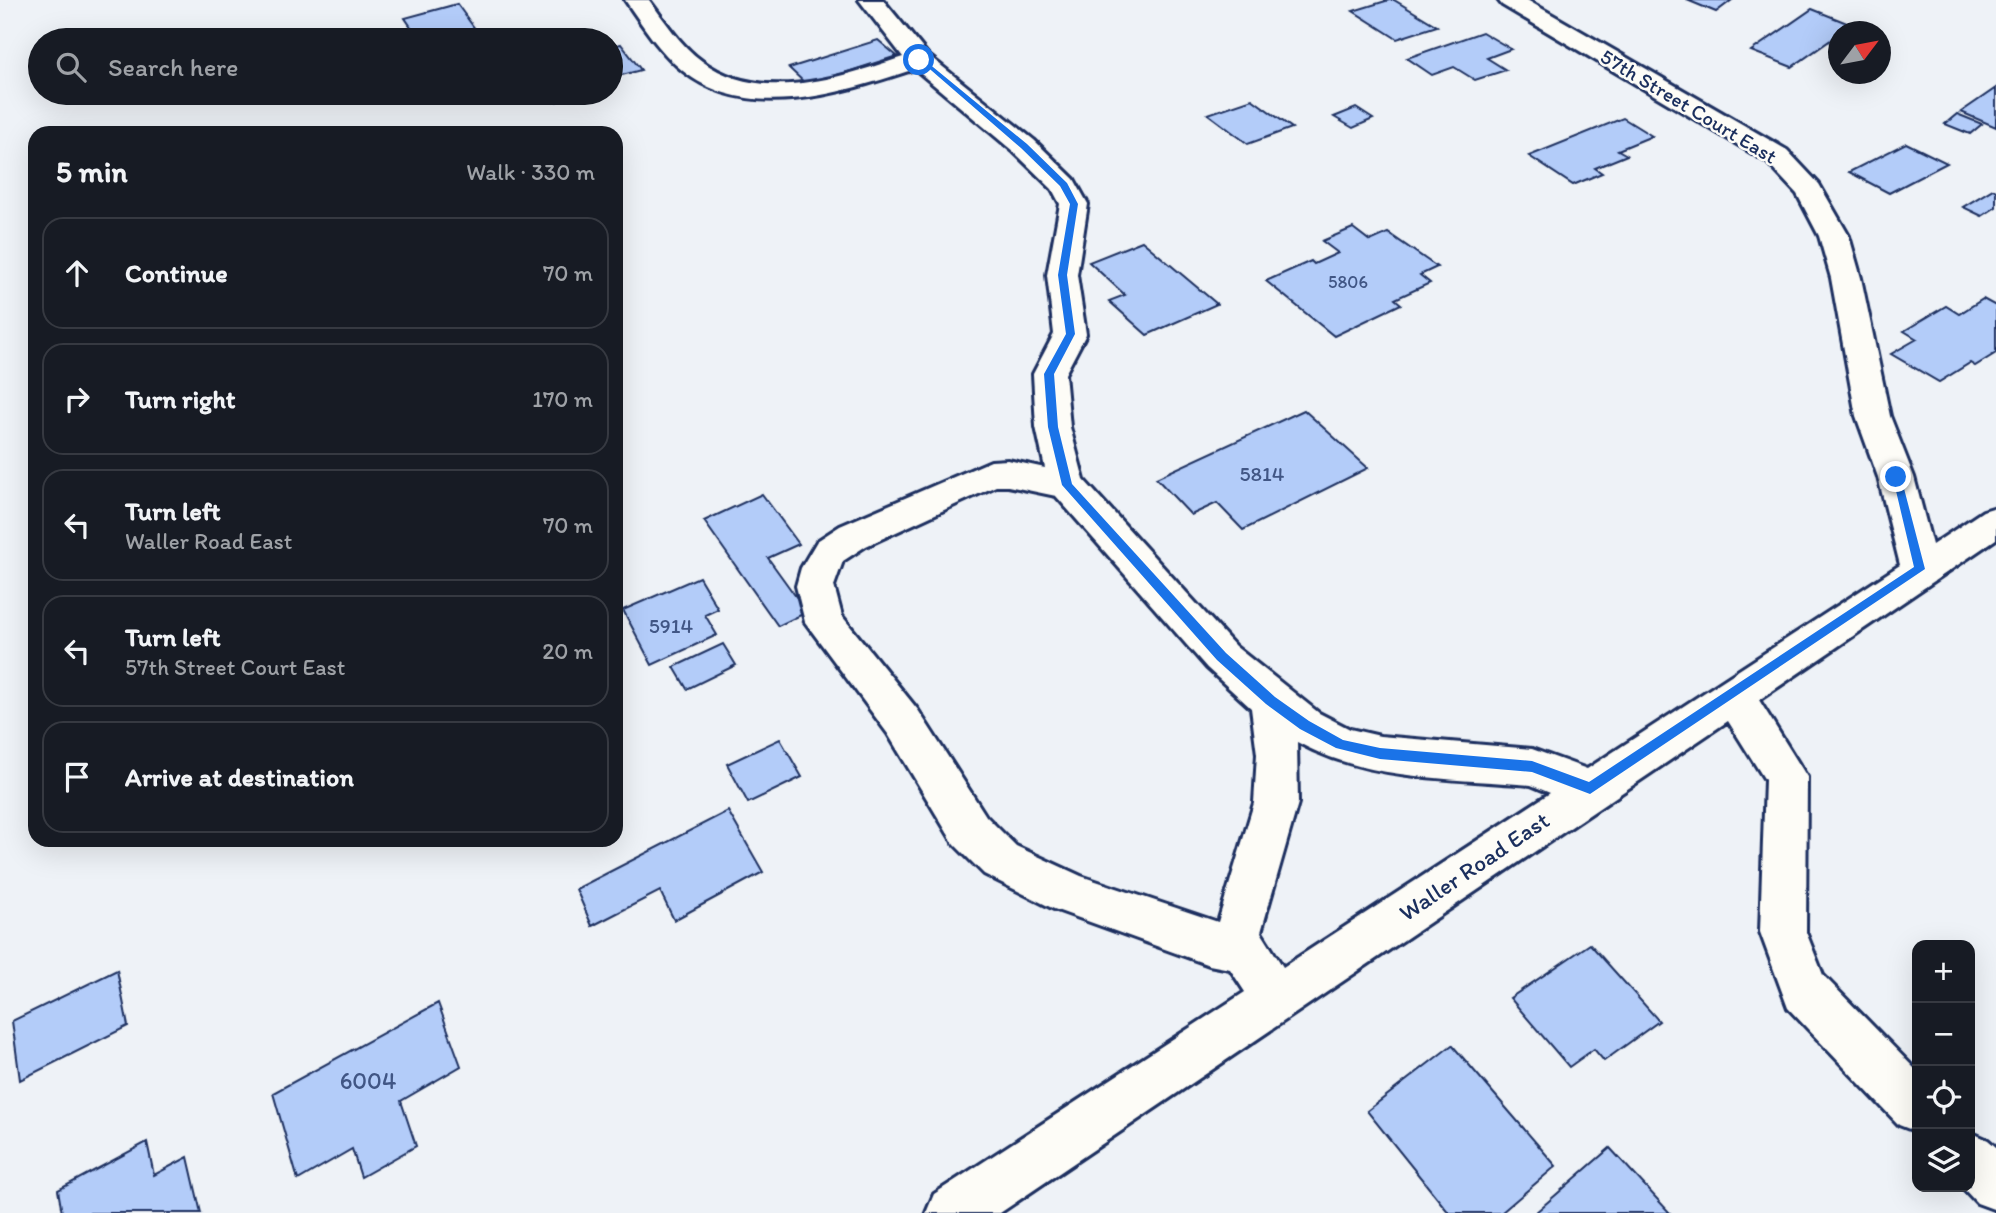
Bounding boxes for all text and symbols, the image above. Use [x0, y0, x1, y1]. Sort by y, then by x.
north arrow [1828, 21, 1891, 84]
search box [28, 28, 623, 105]
street label: 57th Street Court East [1596, 43, 1782, 169]
route start [903, 44, 934, 75]
icon: search [52, 48, 90, 86]
text: Search here [108, 51, 238, 83]
text: 5 min [56, 153, 127, 190]
text: Walk · 330 m [466, 158, 595, 186]
icon: ahead [58, 254, 96, 292]
text: Continue [125, 257, 228, 289]
text: 70 m [543, 259, 593, 287]
house number: 5806 [1328, 271, 1368, 293]
icon: right [58, 380, 96, 418]
text: Turn right [125, 383, 236, 415]
text: 170 m [532, 385, 593, 413]
house number: 5814 [1240, 461, 1285, 486]
route end [1880, 461, 1911, 492]
text: Turn left [125, 495, 221, 527]
icon: left [58, 506, 96, 544]
text: 70 m [543, 511, 593, 539]
text: Waller Road East [125, 527, 292, 555]
house number: 5914 [649, 613, 694, 638]
text: Turn left [125, 621, 221, 653]
icon: left [58, 632, 96, 670]
text: 20 m [542, 637, 593, 665]
text: 57th Street Court East [125, 653, 345, 681]
icon: arrive [58, 758, 96, 796]
text: Arrive at destination [125, 761, 354, 793]
street label: Waller Road East [1393, 805, 1555, 927]
map controls [1912, 940, 1975, 1192]
button: + [1912, 940, 1975, 1003]
button: − [1912, 1003, 1975, 1066]
house number: 6004 [340, 1066, 396, 1095]
button: locate [1912, 1066, 1975, 1129]
button: layers [1912, 1129, 1975, 1192]

